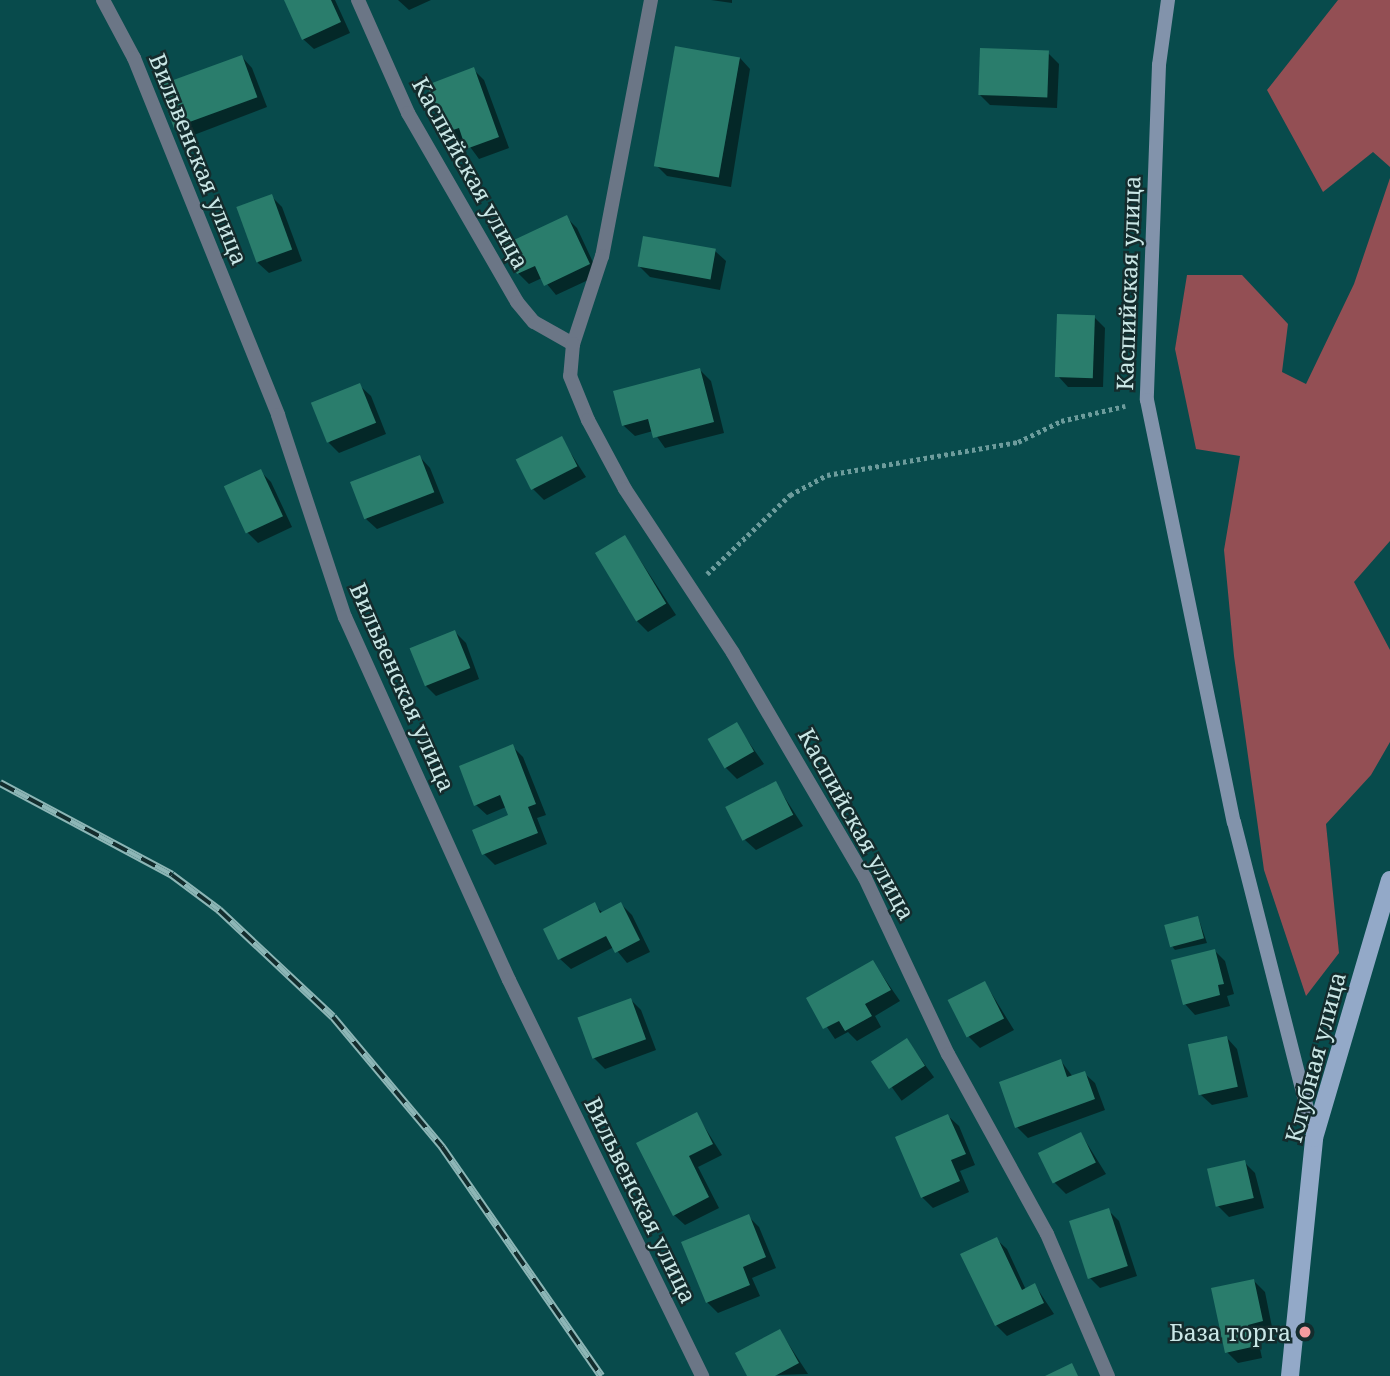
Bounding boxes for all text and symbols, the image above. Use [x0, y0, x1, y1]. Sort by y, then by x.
street label: Вильвенская улица [144, 49, 254, 269]
street label: Каспийская улица [407, 72, 535, 274]
street label: Каспийская улица [1110, 175, 1146, 391]
street label: Вильвенская улица [345, 578, 461, 796]
street label: Каспийская улица [793, 723, 921, 925]
street label: Клубная улица [1279, 969, 1351, 1145]
street label: Вильвенская улица [579, 1093, 703, 1307]
place label: База торга [1169, 1318, 1291, 1346]
marker: База торга [1297, 1324, 1313, 1340]

